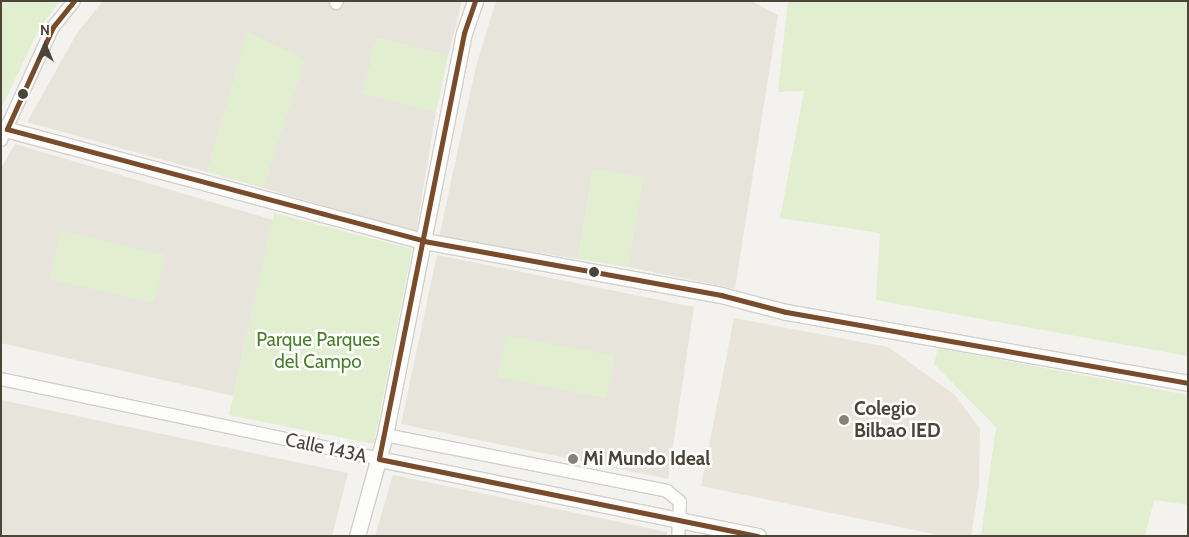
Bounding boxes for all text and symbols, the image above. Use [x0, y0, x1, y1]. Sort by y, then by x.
north arrow [20, 20, 70, 70]
text: N [40, 21, 50, 39]
unlabelled marker [18, 89, 28, 99]
unlabelled marker [589, 267, 599, 277]
park label: Parque Parques del Campo [256, 329, 380, 373]
place label: Colegio Bilbao IED [854, 398, 941, 442]
marker: Colegio Bilbao IED [838, 414, 850, 426]
street label: Calle 143A [283, 428, 369, 468]
place label: Mi Mundo Ideal [583, 448, 710, 470]
marker: Mi Mundo Ideal [567, 453, 579, 465]

